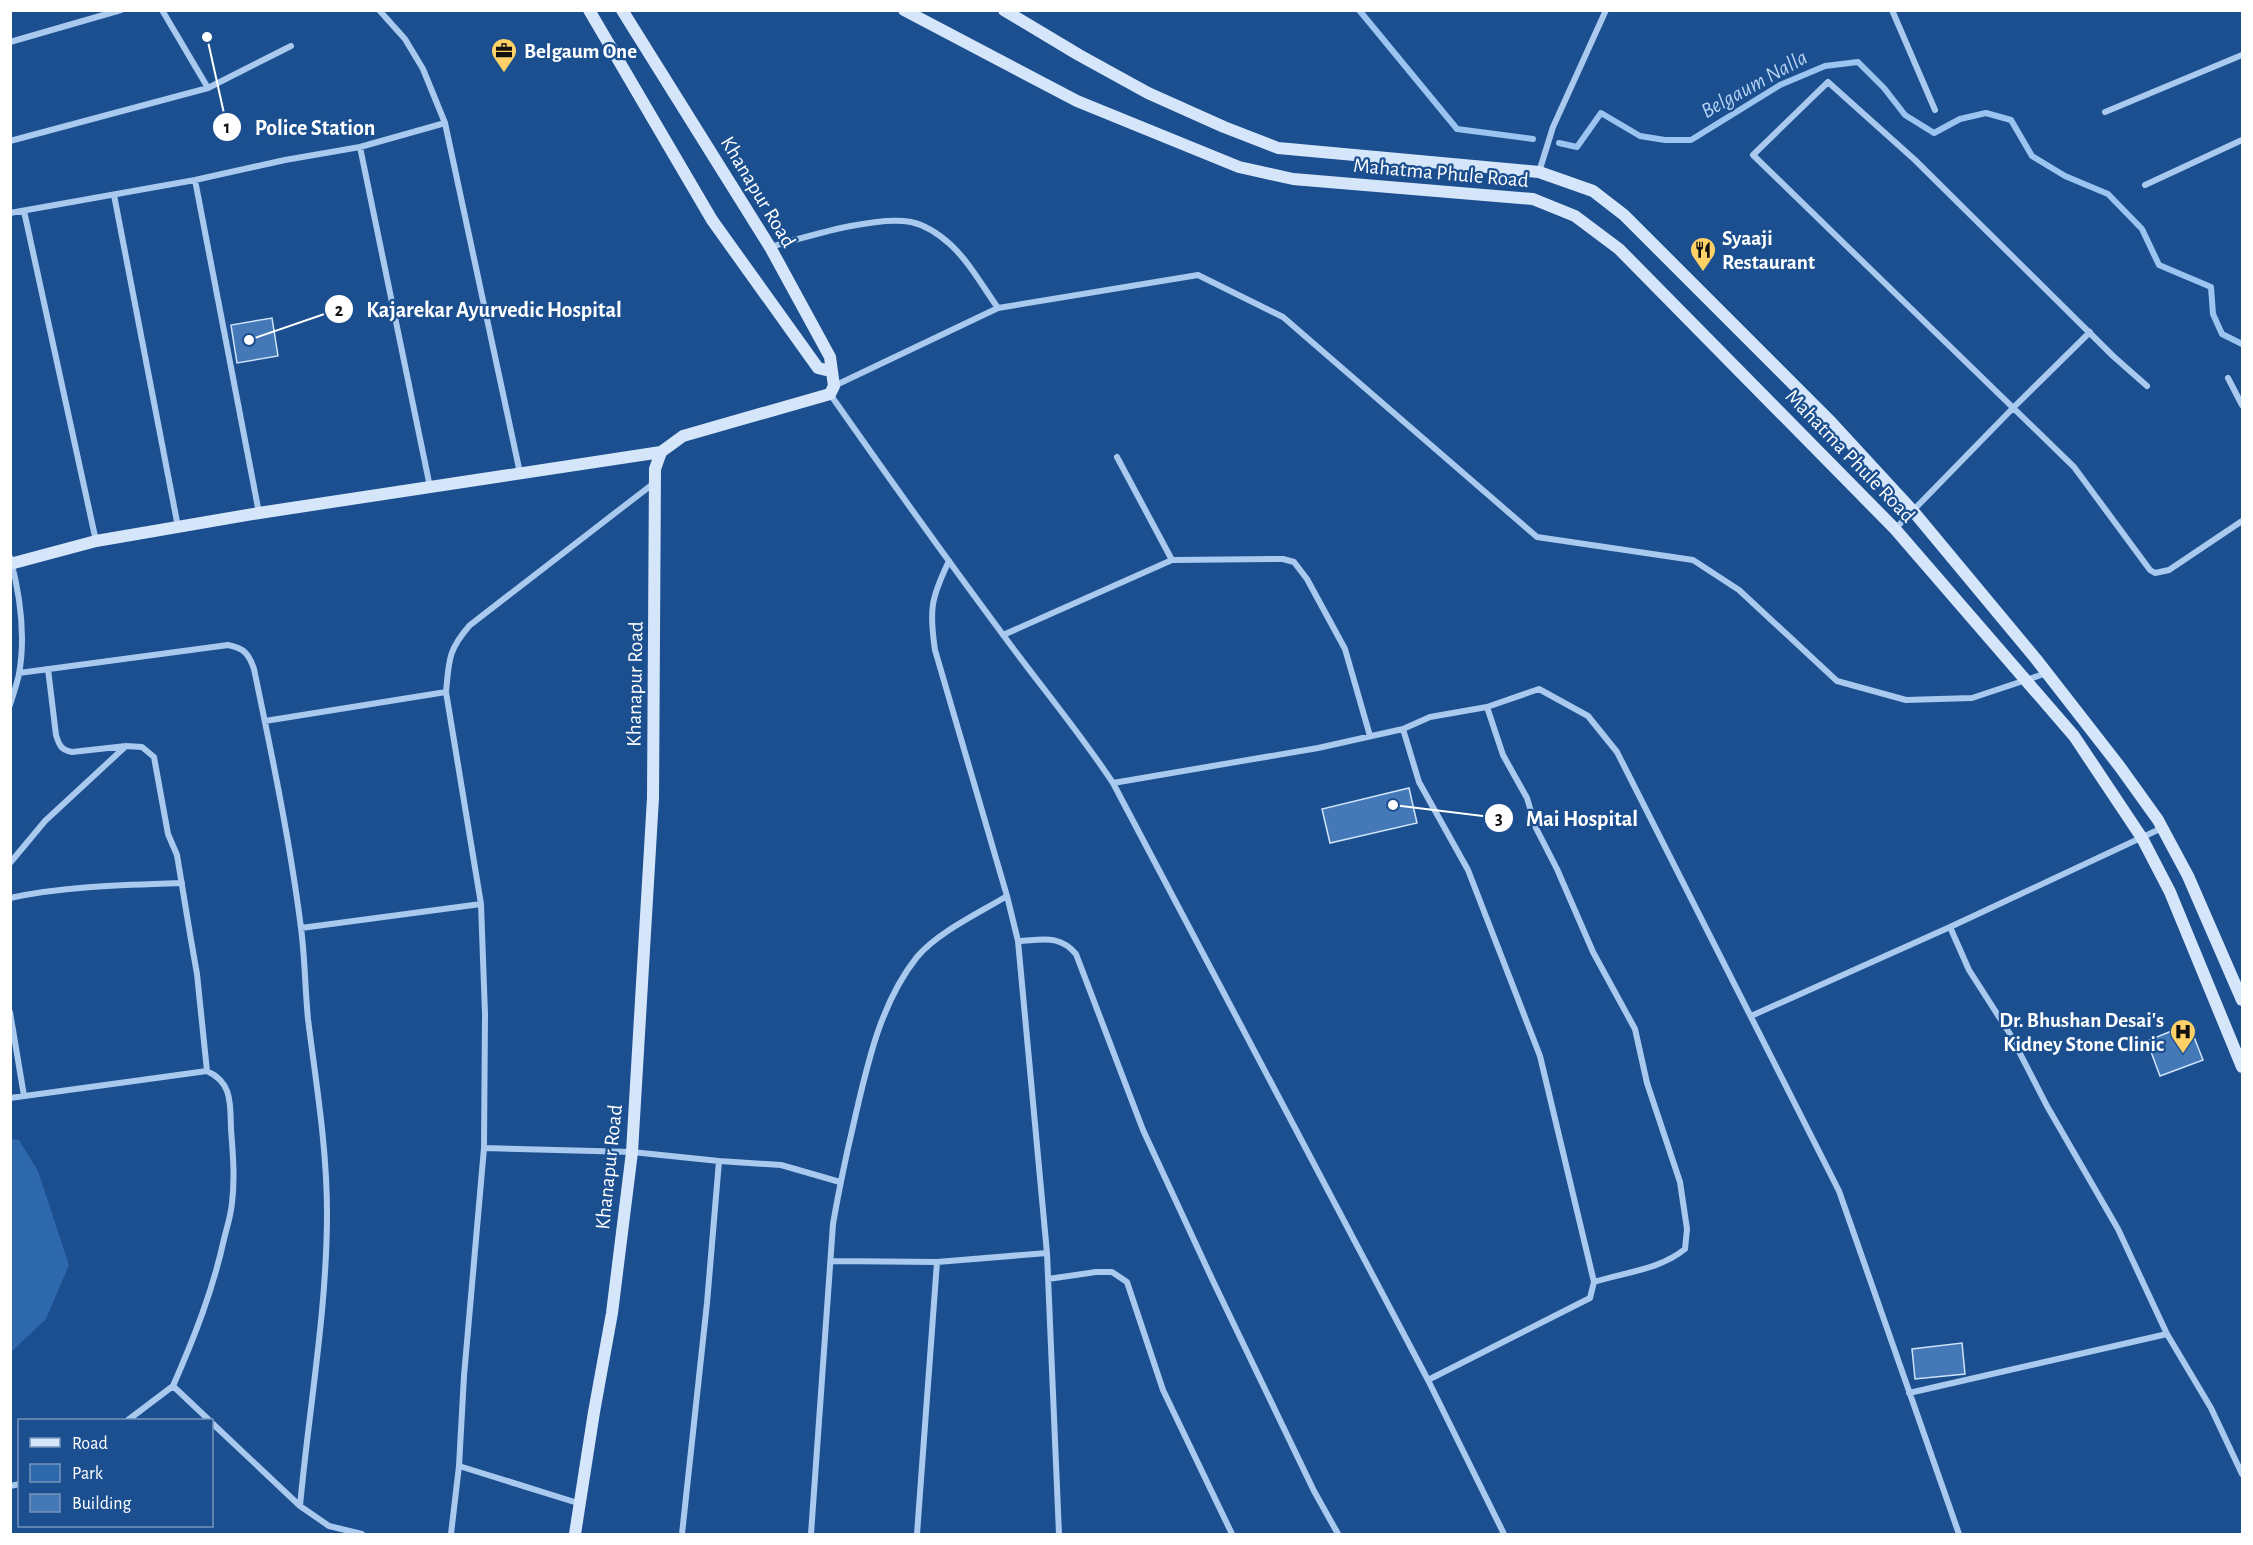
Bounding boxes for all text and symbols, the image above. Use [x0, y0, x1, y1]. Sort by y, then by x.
office icon: Belgaum One [489, 36, 519, 74]
place label: Belgaum One [524, 41, 637, 62]
water label: Belgaum Nalla [1697, 46, 1811, 122]
callout: Police Station [212, 107, 387, 147]
text: Police Station [255, 117, 375, 139]
text: 1 [224, 119, 230, 137]
street label: Khanapur Road [717, 133, 799, 251]
street label: Mahatma Phule Road [1352, 155, 1530, 191]
place label: Syaaji Restaurant [1722, 228, 1815, 273]
restaurant icon: Syaaji Restaurant [1688, 235, 1718, 273]
callout: Kajarekar Ayurvedic Hospital [324, 289, 634, 329]
text: Kajarekar Ayurvedic Hospital [366, 299, 622, 322]
text: 2 [335, 302, 344, 320]
street label: Mahatma Phule Road [1781, 385, 1919, 527]
street label: Khanapur Road [623, 621, 647, 747]
callout: Mai Hospital [1484, 798, 1650, 838]
text: Mai Hospital [1526, 808, 1638, 830]
text: 3 [1495, 810, 1503, 828]
place label: Dr. Bhushan Desai's Kidney Stone Clinic [1999, 1010, 2164, 1055]
hospital icon: Dr. Bhushan Desai's Kidney Stone Clinic [2168, 1017, 2198, 1055]
street label: Khanapur Road [592, 1103, 626, 1231]
legend [18, 1419, 213, 1527]
text: Road [72, 1435, 108, 1453]
text: Park [72, 1465, 104, 1483]
text: Building [72, 1495, 132, 1513]

